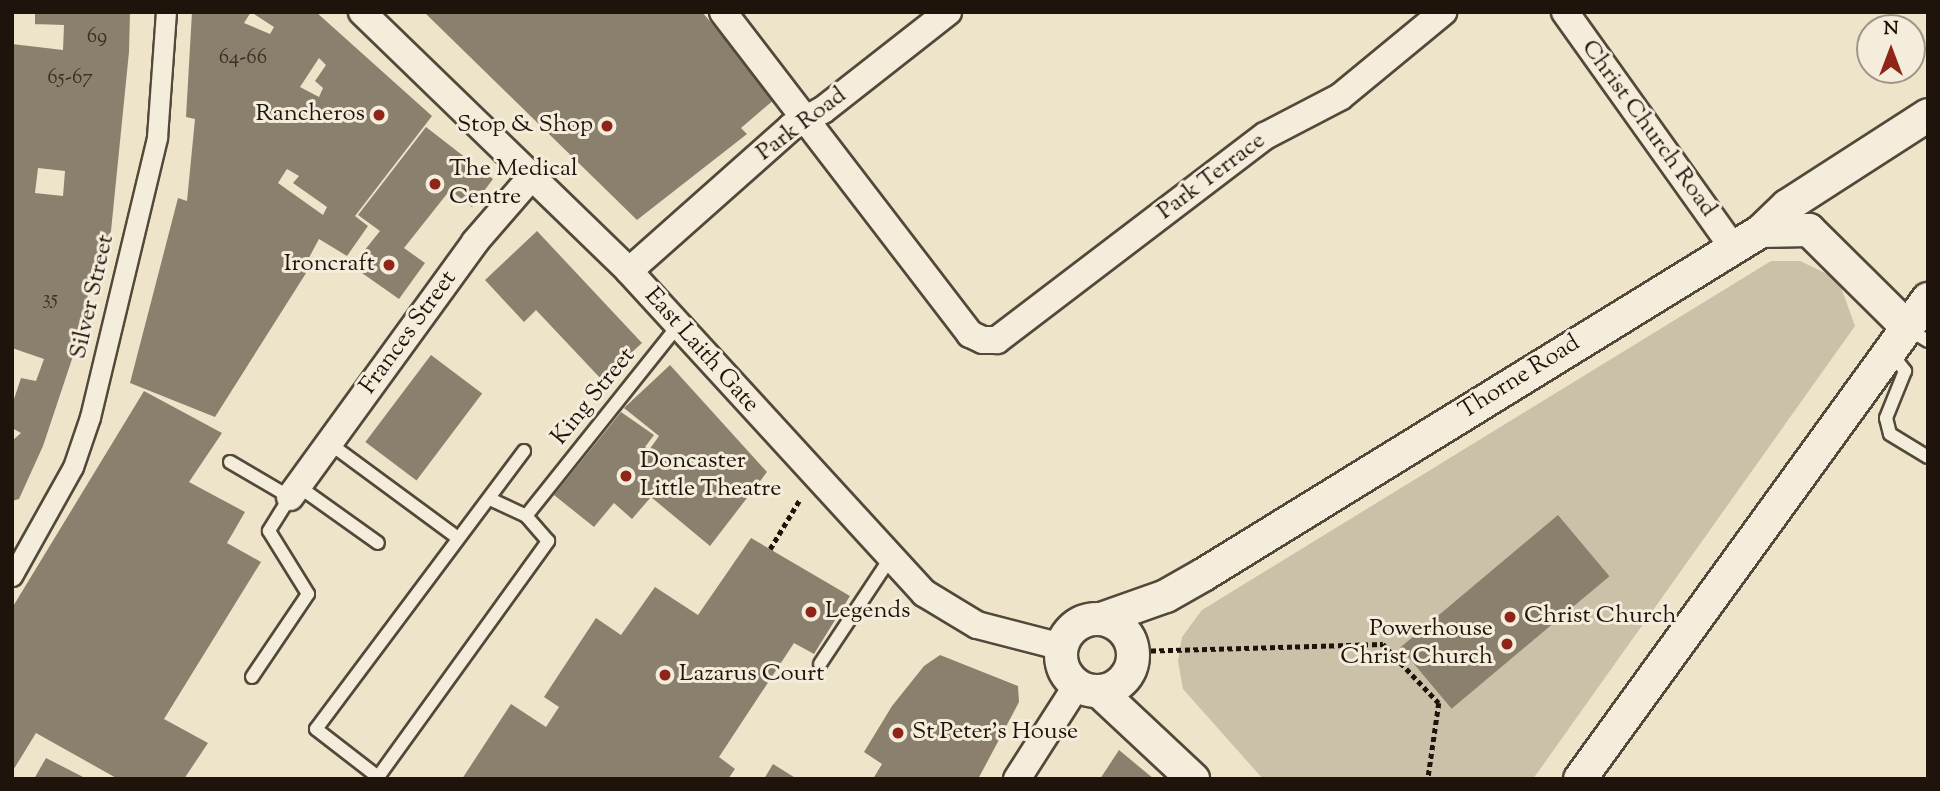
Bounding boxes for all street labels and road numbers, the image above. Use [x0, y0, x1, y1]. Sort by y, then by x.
street label: Christ Church Road [1574, 35, 1722, 223]
street label: Park Road [751, 82, 853, 168]
street label: Park Terrace [1152, 127, 1272, 227]
street label: Silver Street [65, 232, 121, 362]
street label: Frances Street [355, 266, 463, 400]
street label: East Laith Gate [638, 283, 764, 419]
street label: Thorne Road [1454, 329, 1586, 427]
street label: King Street [546, 343, 642, 451]

